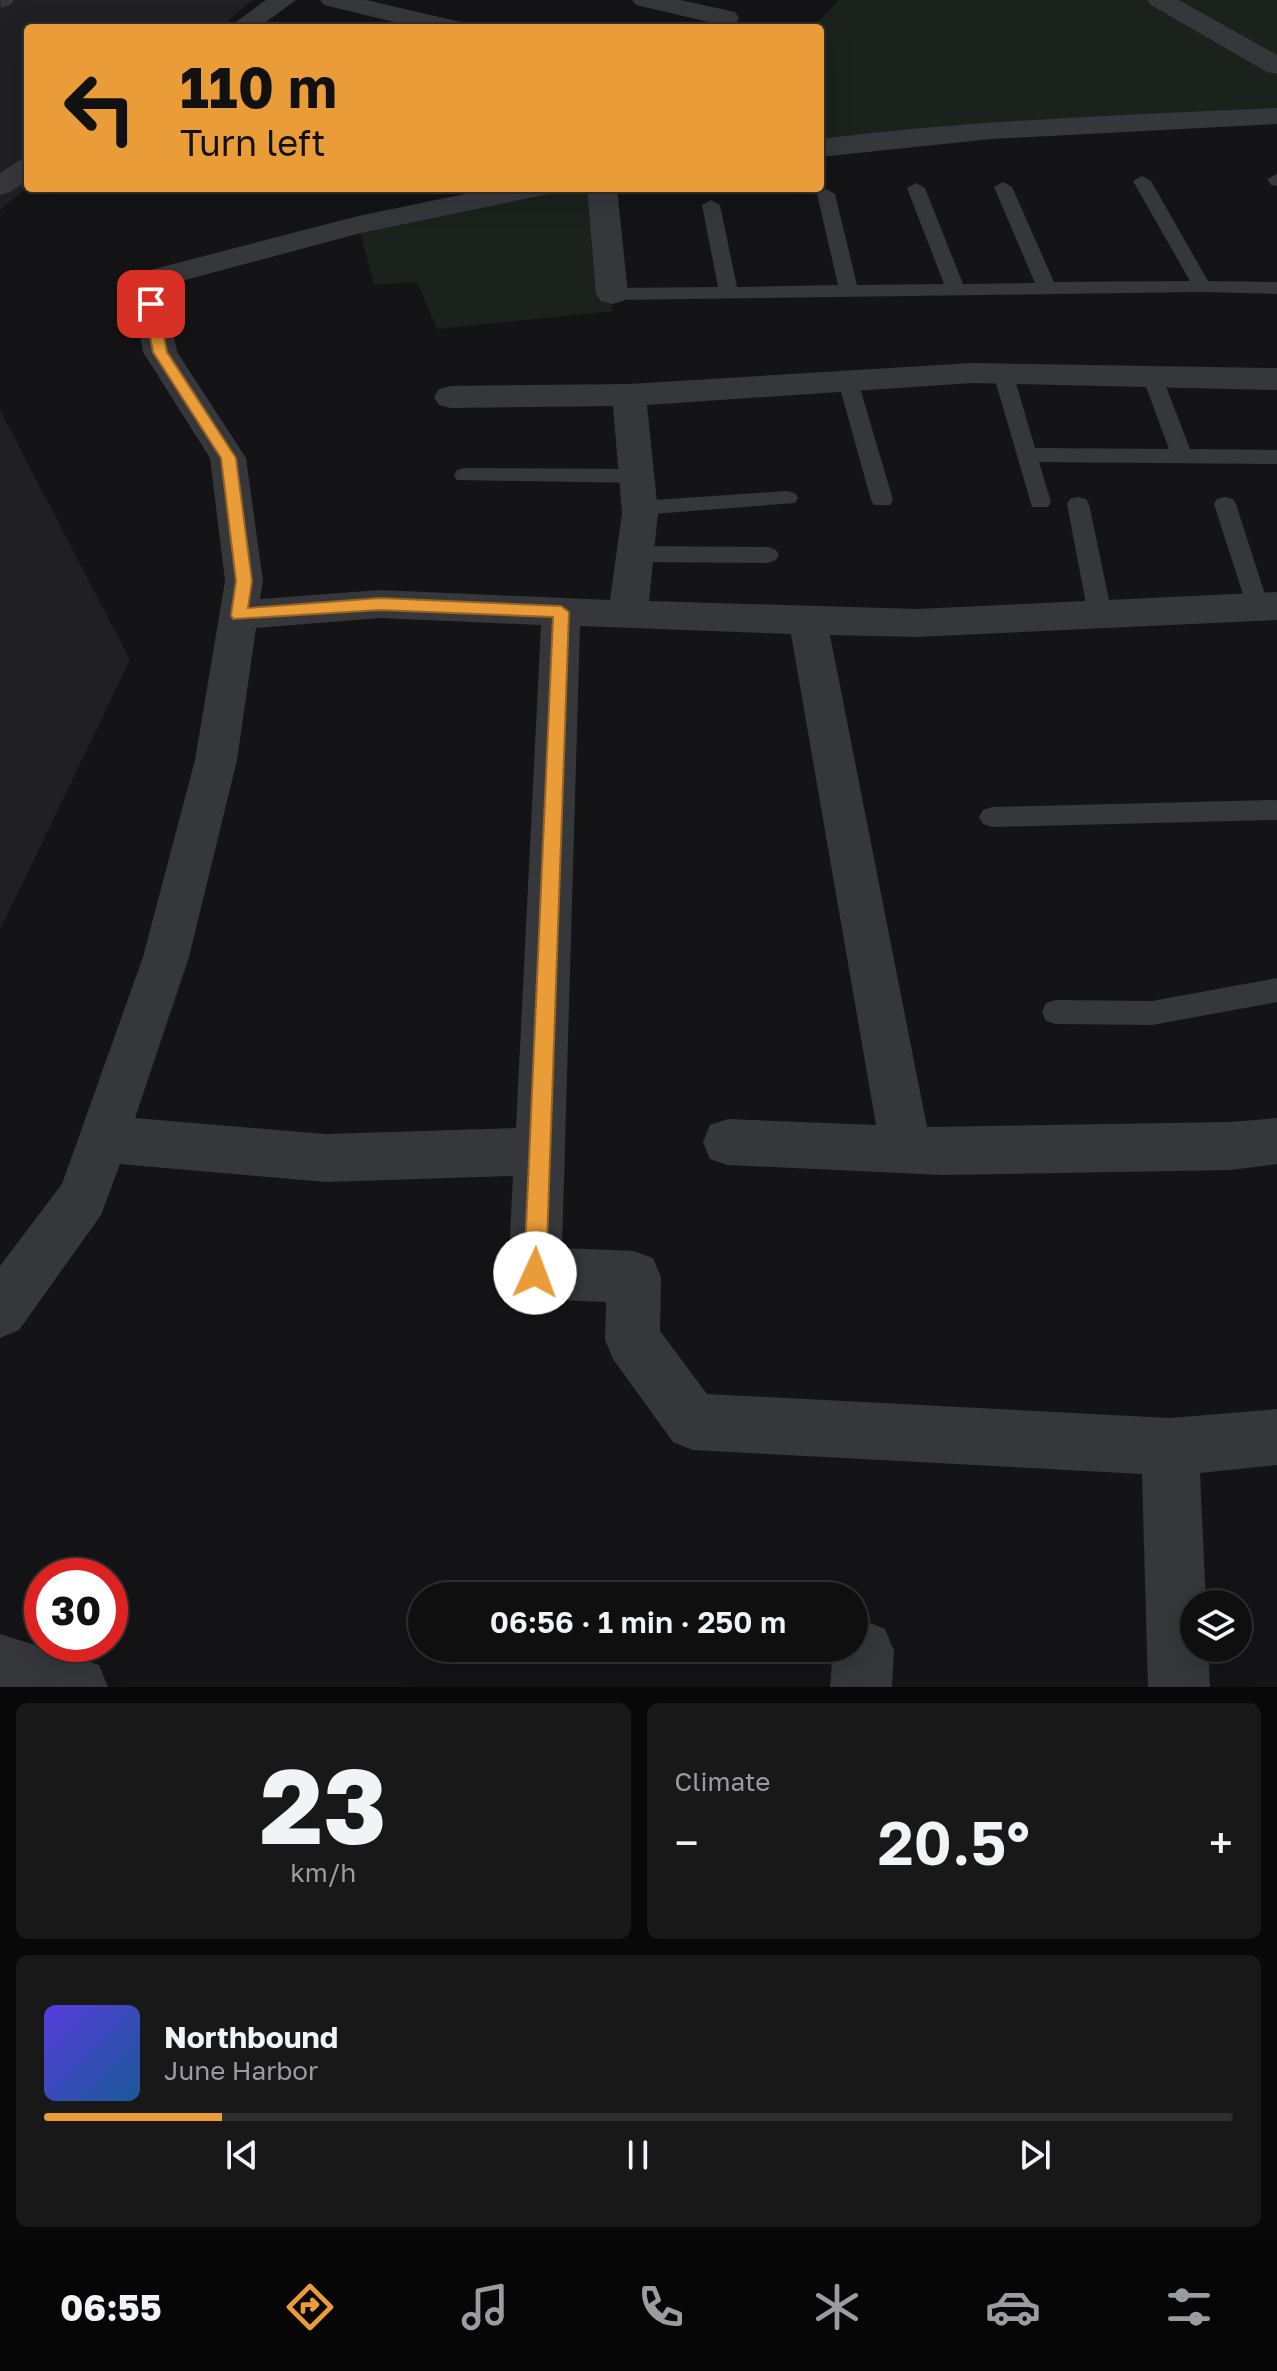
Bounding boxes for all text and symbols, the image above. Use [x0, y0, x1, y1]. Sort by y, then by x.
text: 110 m [180, 53, 337, 120]
icon: left [48, 56, 152, 160]
text: Turn left [180, 121, 326, 164]
pin [117, 270, 185, 338]
icon: arrive [129, 282, 173, 326]
position arrow [493, 1231, 577, 1315]
speed limit sign: 30 [24, 1558, 128, 1662]
map controls [1180, 1590, 1252, 1662]
button: layers [1180, 1590, 1252, 1662]
text: 06:56 · 1 min · 250 m [490, 1604, 786, 1640]
text: 23 [260, 1742, 387, 1867]
text: Climate [675, 1766, 770, 1797]
text: 20.5° [878, 1806, 1030, 1878]
text: − [675, 1816, 699, 1869]
text: + [1209, 1816, 1233, 1869]
text: km/h [290, 1857, 356, 1888]
text: Northbound [164, 2019, 338, 2055]
text: June Harbor [164, 2055, 318, 2086]
icon: previous [220, 2133, 264, 2177]
icon: pause [616, 2133, 660, 2177]
icon: next [1013, 2133, 1057, 2177]
icon: directions [282, 2279, 338, 2335]
icon: music [457, 2279, 513, 2335]
icon: phone [633, 2279, 689, 2335]
icon: climate [809, 2279, 865, 2335]
icon: car [985, 2279, 1041, 2335]
icon: filters [1161, 2279, 1217, 2335]
text: 06:55 [60, 2286, 162, 2329]

